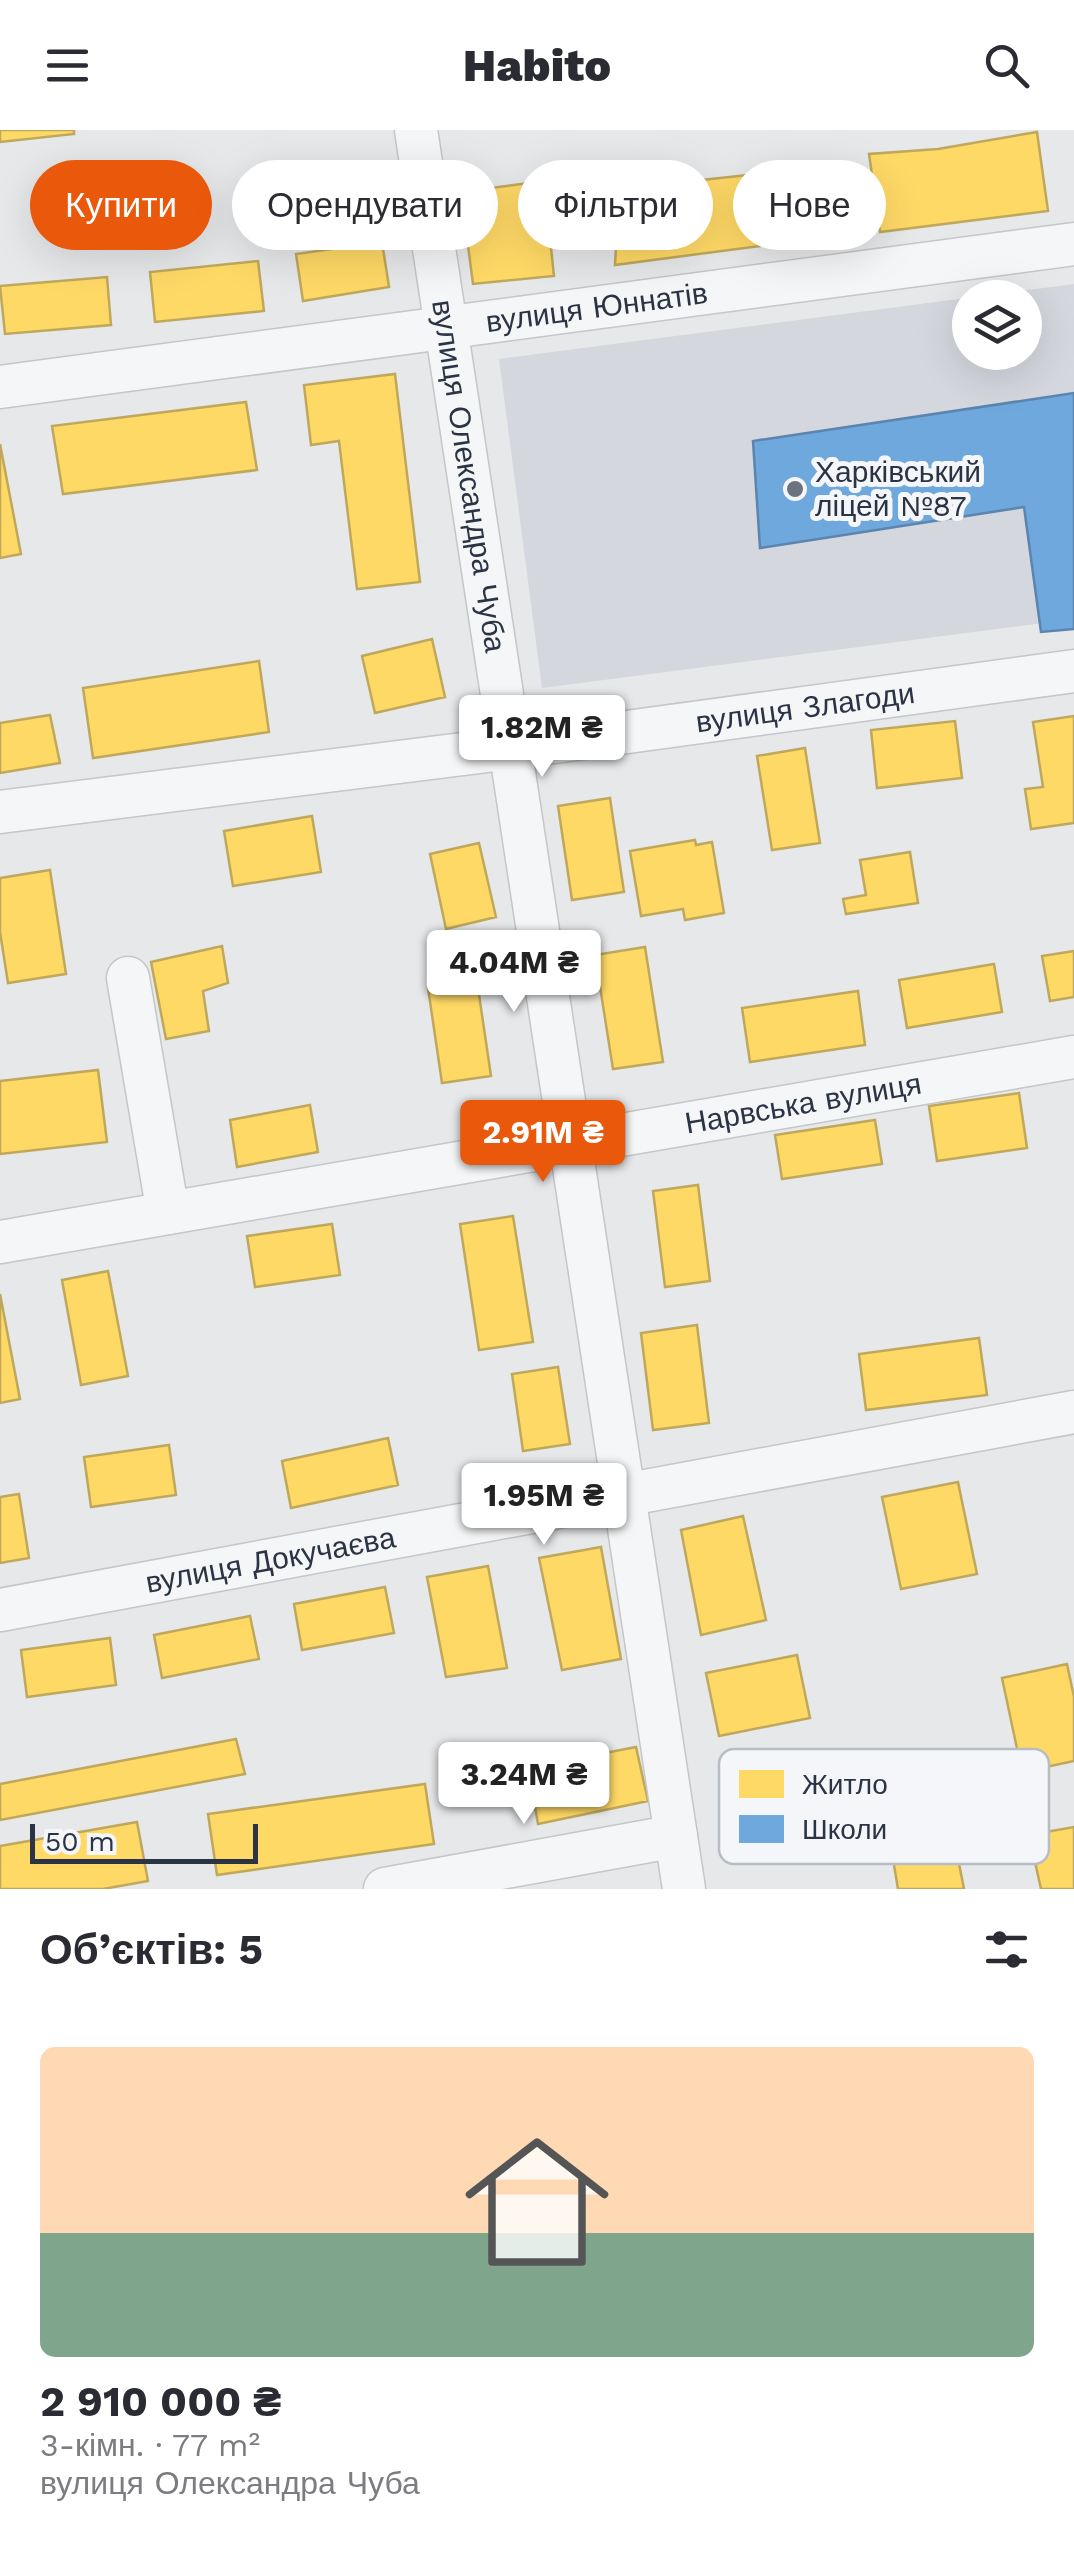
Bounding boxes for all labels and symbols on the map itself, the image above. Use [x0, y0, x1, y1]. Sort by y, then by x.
street label: вулиця Юннатів [484, 275, 710, 339]
street label: вулиця Олександра Чуба [425, 297, 513, 655]
place label: Харківський ліцей №87 [815, 454, 981, 523]
marker: Харківський ліцей №87 [784, 478, 806, 500]
street label: вулиця Злагоди [694, 675, 917, 739]
pin: 1.82M ₴ [450, 695, 634, 780]
pin: 4.04M ₴ [422, 930, 606, 1015]
street label: Нарвська вулиця [682, 1066, 924, 1141]
pin: 2.91M ₴ [451, 1100, 635, 1185]
pin: 1.95M ₴ [452, 1463, 636, 1548]
street label: вулиця Докучаєва [143, 1519, 398, 1600]
pin: 3.24M ₴ [432, 1742, 616, 1827]
legend [719, 1749, 1049, 1864]
text: Житло [802, 1768, 888, 1801]
text: Школи [802, 1813, 887, 1846]
scale bar [30, 1819, 258, 1864]

